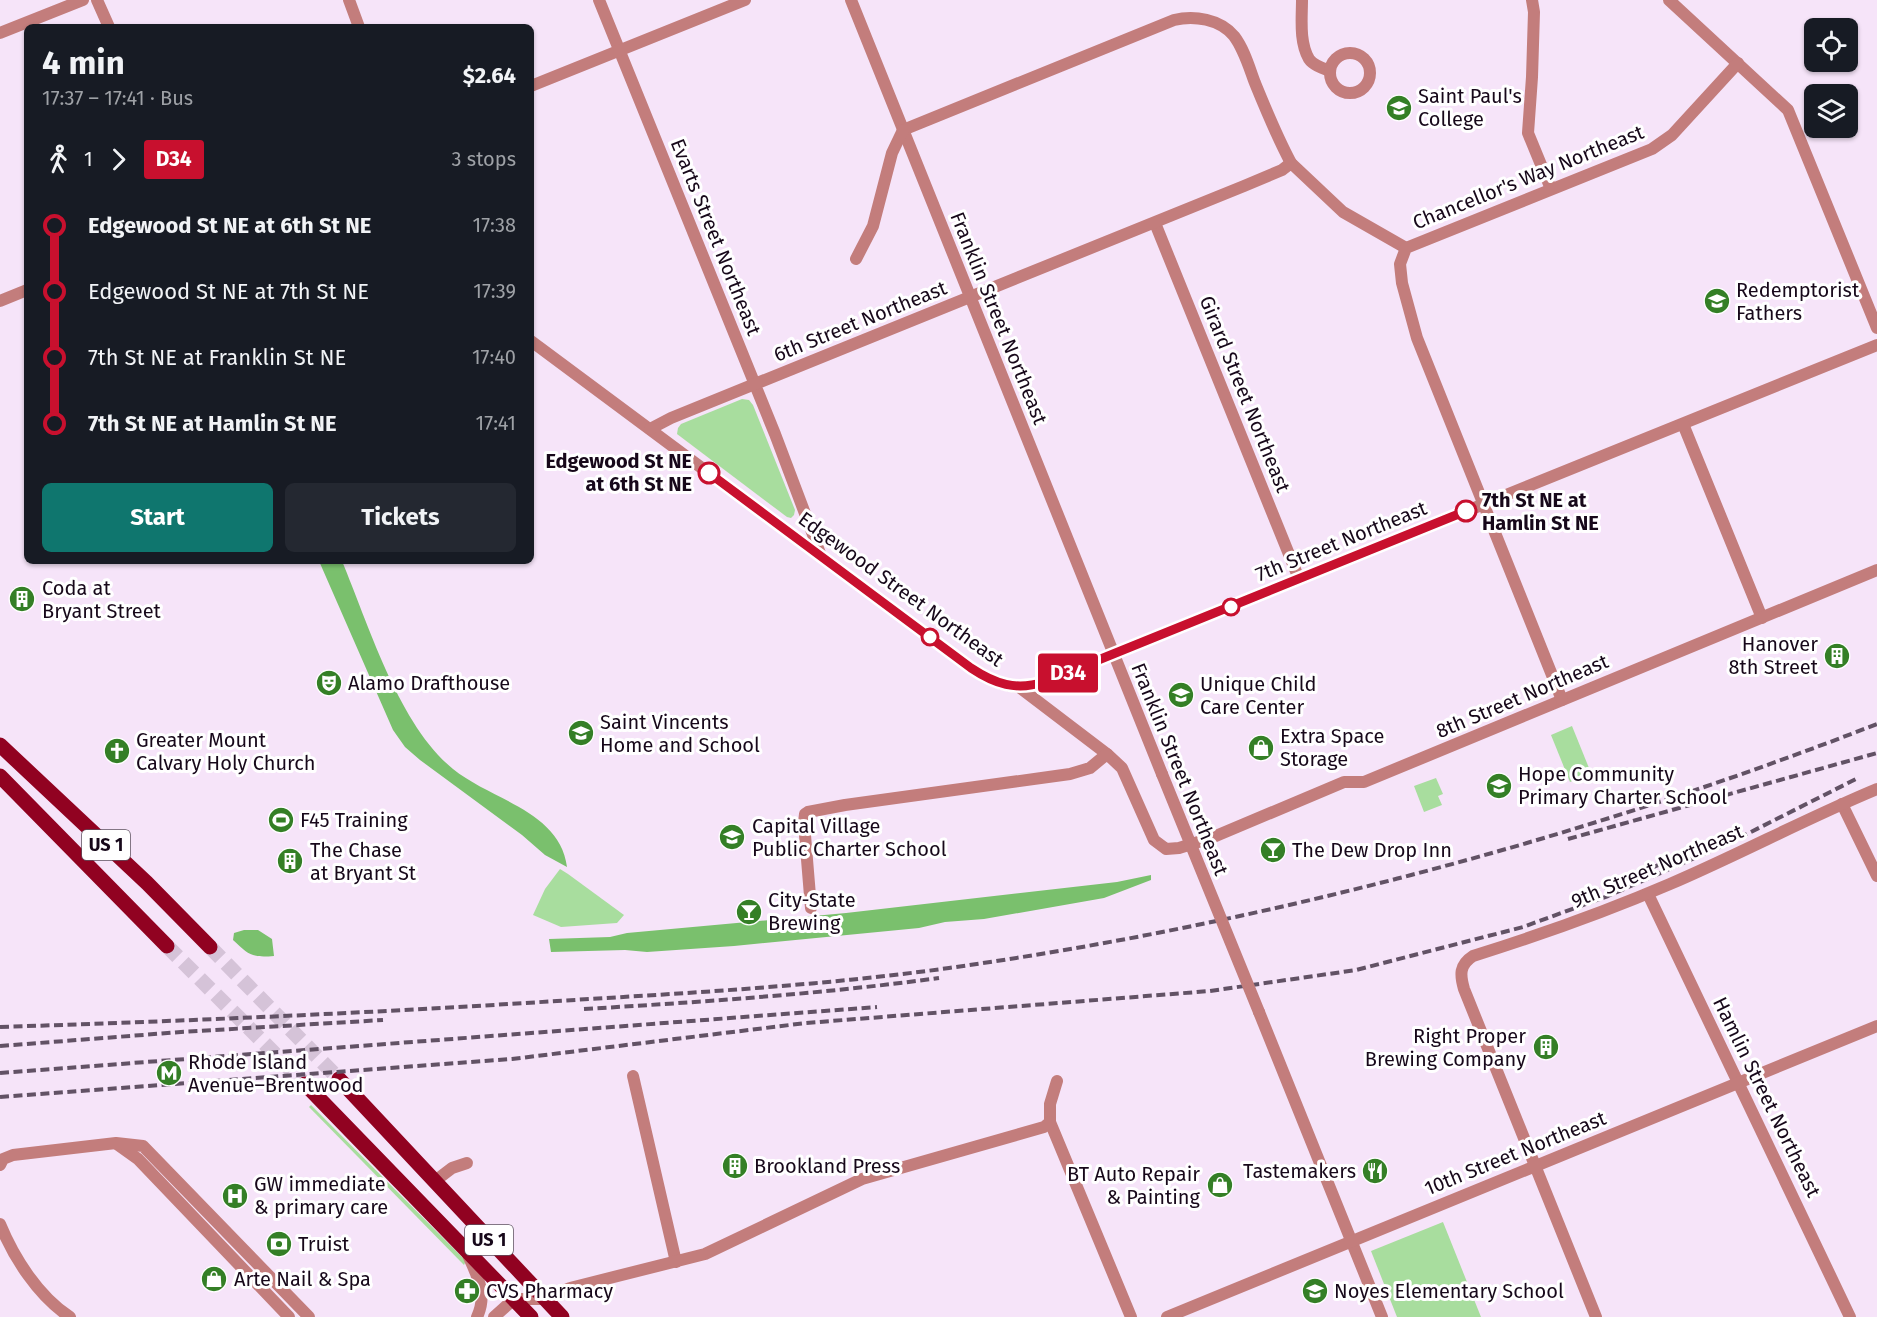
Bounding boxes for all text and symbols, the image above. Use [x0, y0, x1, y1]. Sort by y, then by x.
map controls [1804, 18, 1858, 138]
button: locate [1804, 18, 1858, 72]
text: 4 min [42, 43, 125, 83]
text: $2.64 [463, 62, 516, 89]
place label: Saint Paul's College [1418, 84, 1522, 131]
button: layers [1804, 84, 1858, 138]
text: 17:37 – 17:41 · Bus [42, 86, 193, 110]
school or university icon: Saint Paul's College [1384, 93, 1414, 123]
street label: Chancellor's Way Northeast [1409, 119, 1648, 234]
street label: Evarts Street Northeast [666, 135, 767, 339]
icon: walk [42, 143, 75, 176]
icon: forward [102, 143, 135, 176]
text: D34 [156, 146, 192, 172]
text: 1 [84, 147, 93, 171]
text: 3 stops [452, 147, 516, 171]
street label: Franklin Street Northeast [945, 208, 1053, 428]
text: Edgewood St NE at 6th St NE [88, 212, 371, 239]
text: 17:38 [472, 213, 516, 237]
street label: 6th Street Northeast [770, 275, 951, 367]
text: Edgewood St NE at 7th St NE [88, 278, 369, 305]
place label: Redemptorist Fathers [1736, 278, 1860, 325]
text: 17:39 [473, 279, 516, 303]
school or university icon: Redemptorist Fathers [1702, 286, 1732, 316]
street label: Girard Street Northeast [1195, 292, 1296, 497]
text: 7th St NE at Franklin St NE [88, 344, 346, 371]
text: 17:40 [472, 345, 516, 369]
text: 7th St NE at Hamlin St NE [88, 410, 337, 437]
text: 17:41 [476, 411, 516, 435]
place label: Edgewood St NE at 6th St NE [546, 449, 692, 496]
marker: Edgewood St NE at 6th St NE [698, 462, 720, 484]
button: Start [42, 483, 273, 552]
button: Tickets [285, 483, 516, 552]
place label: 7th St NE at Hamlin St NE [1482, 488, 1599, 535]
street label: 7th Street Northeast [1252, 495, 1431, 586]
marker: 7th St NE at Hamlin St NE [1455, 500, 1477, 522]
street label: Edgewood Street Northeast [794, 506, 1009, 672]
place label: Coda at Bryant Street [42, 576, 162, 623]
building icon: Coda at Bryant Street [7, 584, 37, 614]
unlabelled marker [1222, 598, 1240, 616]
unlabelled marker [921, 628, 939, 646]
place label: Hanover 8th Street [1728, 632, 1819, 679]
building icon: Hanover 8th Street [1822, 641, 1852, 671]
street label: 8th Street Northeast [1432, 649, 1612, 743]
line badge: D34 [1034, 654, 1102, 692]
street label: Franklin Street Northeast [1126, 659, 1234, 879]
text: D34 [1050, 660, 1086, 686]
theatre icon: Alamo Drafthouse [314, 668, 344, 698]
place label: Alamo Drafthouse [348, 671, 510, 695]
place label: Unique Child Care Center [1200, 672, 1316, 719]
school or university icon: Unique Child Care Center [1166, 680, 1196, 710]
place label: Saint Vincents Home and School [600, 710, 760, 757]
school or university icon: Saint Vincents Home and School [566, 718, 596, 748]
place label: Extra Space Storage [1280, 724, 1384, 771]
place label: Greater Mount Calvary Holy Church [136, 728, 315, 775]
shop icon: Extra Space Storage [1246, 733, 1276, 763]
church icon: Greater Mount Calvary Holy Church [102, 736, 132, 766]
place label: Hope Community Primary Charter School [1518, 762, 1727, 809]
school or university icon: Hope Community Primary Charter School [1484, 771, 1514, 801]
sports icon: F45 Training [266, 805, 296, 835]
place label: F45 Training [300, 808, 408, 832]
place label: Capital Village Public Charter School [752, 814, 947, 861]
street label: 9th Street Northeast [1568, 819, 1747, 913]
school or university icon: Capital Village Public Charter School [717, 822, 747, 852]
road number: US 1 [82, 830, 130, 860]
bar icon: The Dew Drop Inn [1258, 835, 1288, 865]
place label: The Chase at Bryant St [310, 838, 417, 885]
place label: The Dew Drop Inn [1292, 838, 1452, 862]
building icon: The Chase at Bryant St [275, 846, 305, 876]
place label: City-State Brewing [768, 888, 856, 935]
bar icon: City-State Brewing [734, 897, 764, 927]
street label: Hamlin Street Northeast [1708, 993, 1826, 1202]
place label: Right Proper Brewing Company [1365, 1024, 1526, 1071]
building icon: Right Proper Brewing Company [1531, 1032, 1561, 1062]
place label: Rhode Island Avenue–Brentwood [188, 1050, 364, 1097]
metro station icon: Rhode Island Avenue–Brentwood [154, 1058, 184, 1088]
street label: 10th Street Northeast [1421, 1105, 1610, 1200]
building icon: Brookland Press [720, 1151, 750, 1181]
place label: Brookland Press [754, 1154, 900, 1178]
restaurant icon: Tastemakers [1360, 1156, 1390, 1186]
place label: Tastemakers [1243, 1159, 1356, 1183]
place label: BT Auto Repair & Painting [1067, 1162, 1201, 1209]
shop icon: BT Auto Repair & Painting [1205, 1170, 1235, 1200]
place label: GW immediate & primary care [254, 1172, 388, 1219]
hospital icon: GW immediate & primary care [220, 1181, 250, 1211]
road number: US 1 [465, 1225, 513, 1255]
bank icon: Truist [264, 1229, 294, 1259]
place label: Truist [298, 1232, 350, 1256]
shop icon: Arte Nail & Spa [199, 1264, 229, 1294]
place label: Arte Nail & Spa [234, 1267, 371, 1291]
pharmacy icon: CVS Pharmacy [452, 1276, 482, 1306]
school or university icon: Noyes Elementary School [1300, 1276, 1330, 1306]
place label: CVS Pharmacy [486, 1279, 613, 1303]
place label: Noyes Elementary School [1334, 1279, 1564, 1303]

